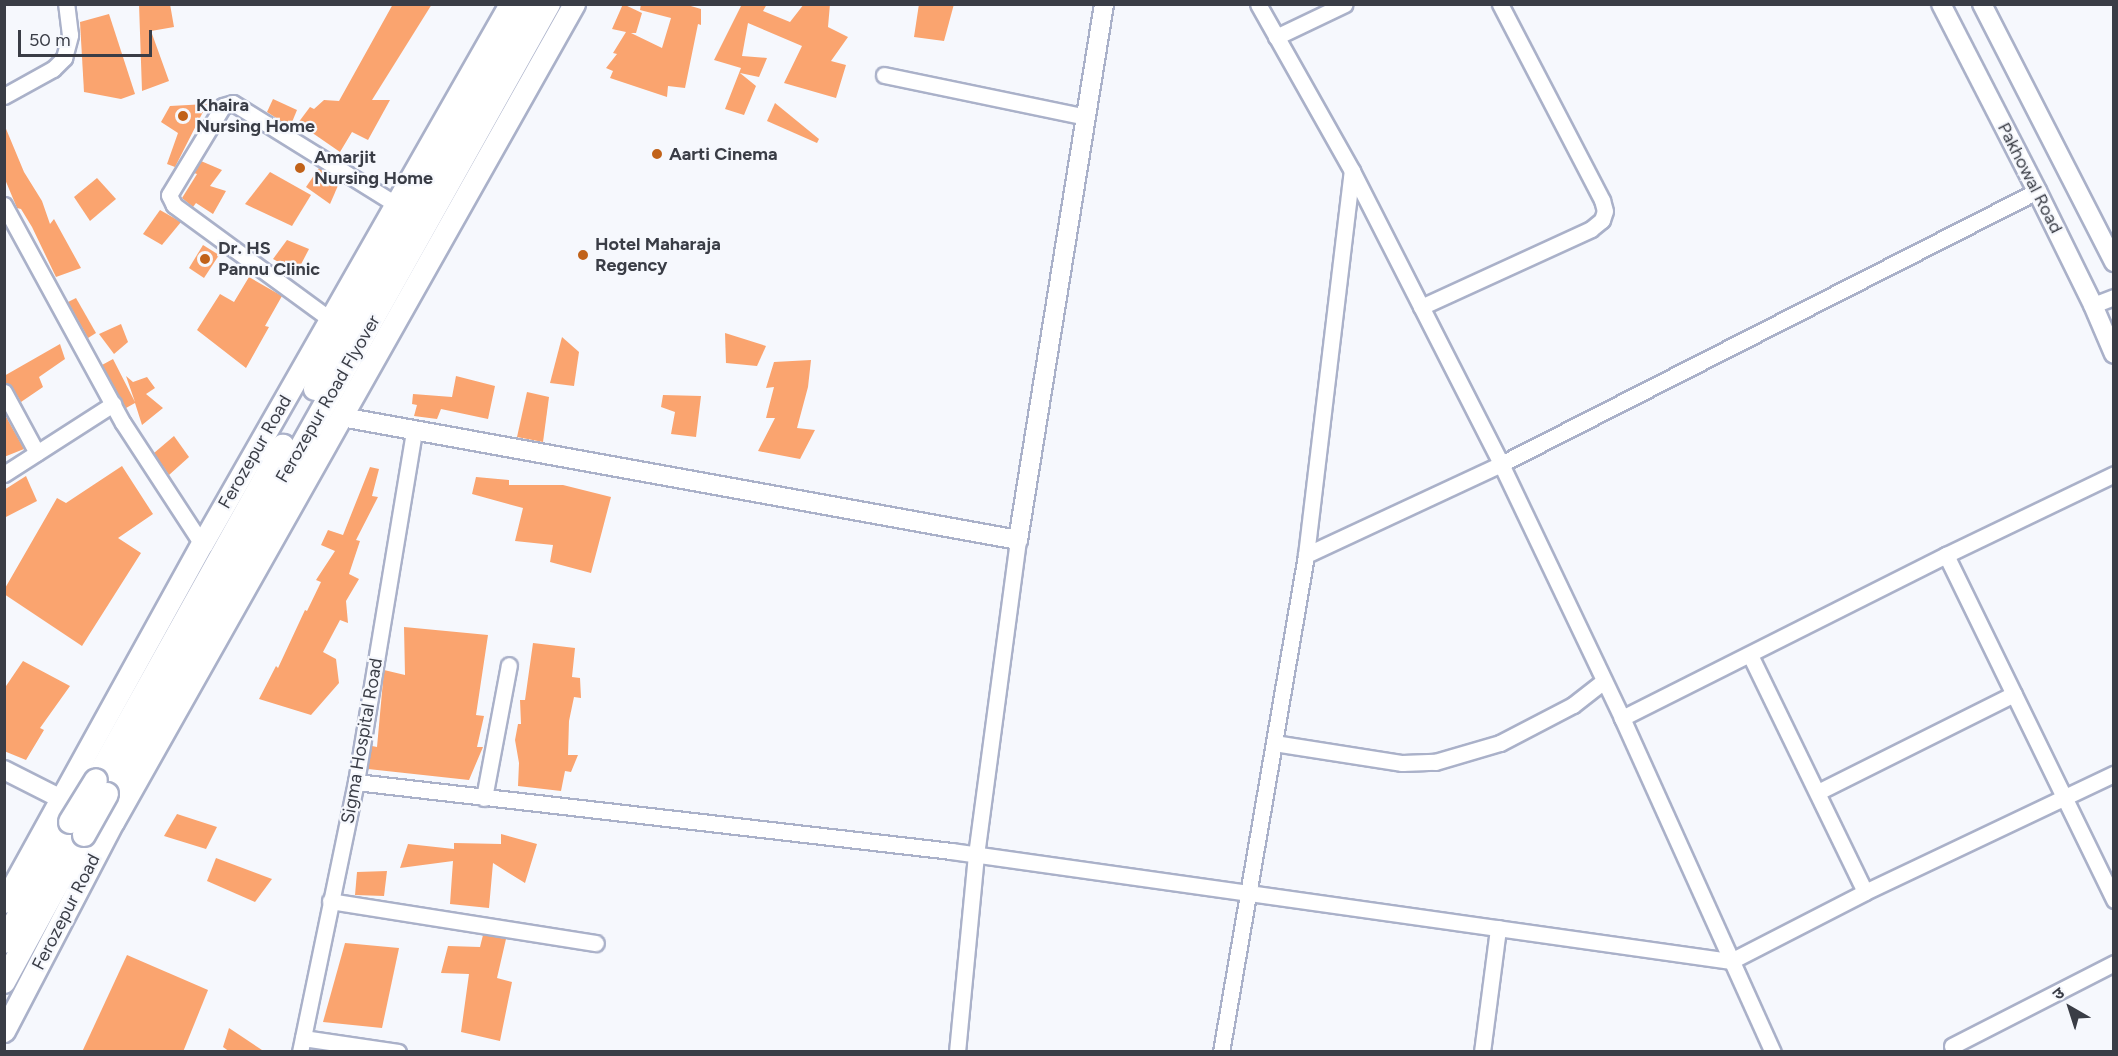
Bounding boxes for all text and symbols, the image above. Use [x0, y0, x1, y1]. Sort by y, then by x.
scale bar [21, 18, 154, 56]
text: 50 m [29, 29, 71, 51]
place label: Khaira Nursing Home [196, 95, 315, 138]
marker: Khaira Nursing Home [174, 107, 192, 125]
street label: Pakhowal Road [1993, 119, 2067, 237]
place label: Aarti Cinema [669, 143, 778, 165]
place label: Amarjit Nursing Home [314, 147, 433, 190]
marker: Aarti Cinema [650, 147, 664, 161]
marker: Amarjit Nursing Home [291, 159, 309, 177]
place label: Hotel Maharaja Regency [595, 234, 721, 276]
place label: Dr. HS Pannu Clinic [218, 238, 320, 280]
marker: Hotel Maharaja Regency [576, 248, 590, 262]
marker: Dr. HS Pannu Clinic [196, 250, 214, 268]
street label: Ferozepur Road Flyover [271, 311, 385, 487]
street label: Ferozepur Road [214, 391, 296, 513]
street label: Sigma Hospital Road [337, 657, 387, 825]
street label: Ferozepur Road [27, 850, 105, 974]
north arrow [2040, 978, 2100, 1038]
text: उ [2049, 983, 2068, 1004]

